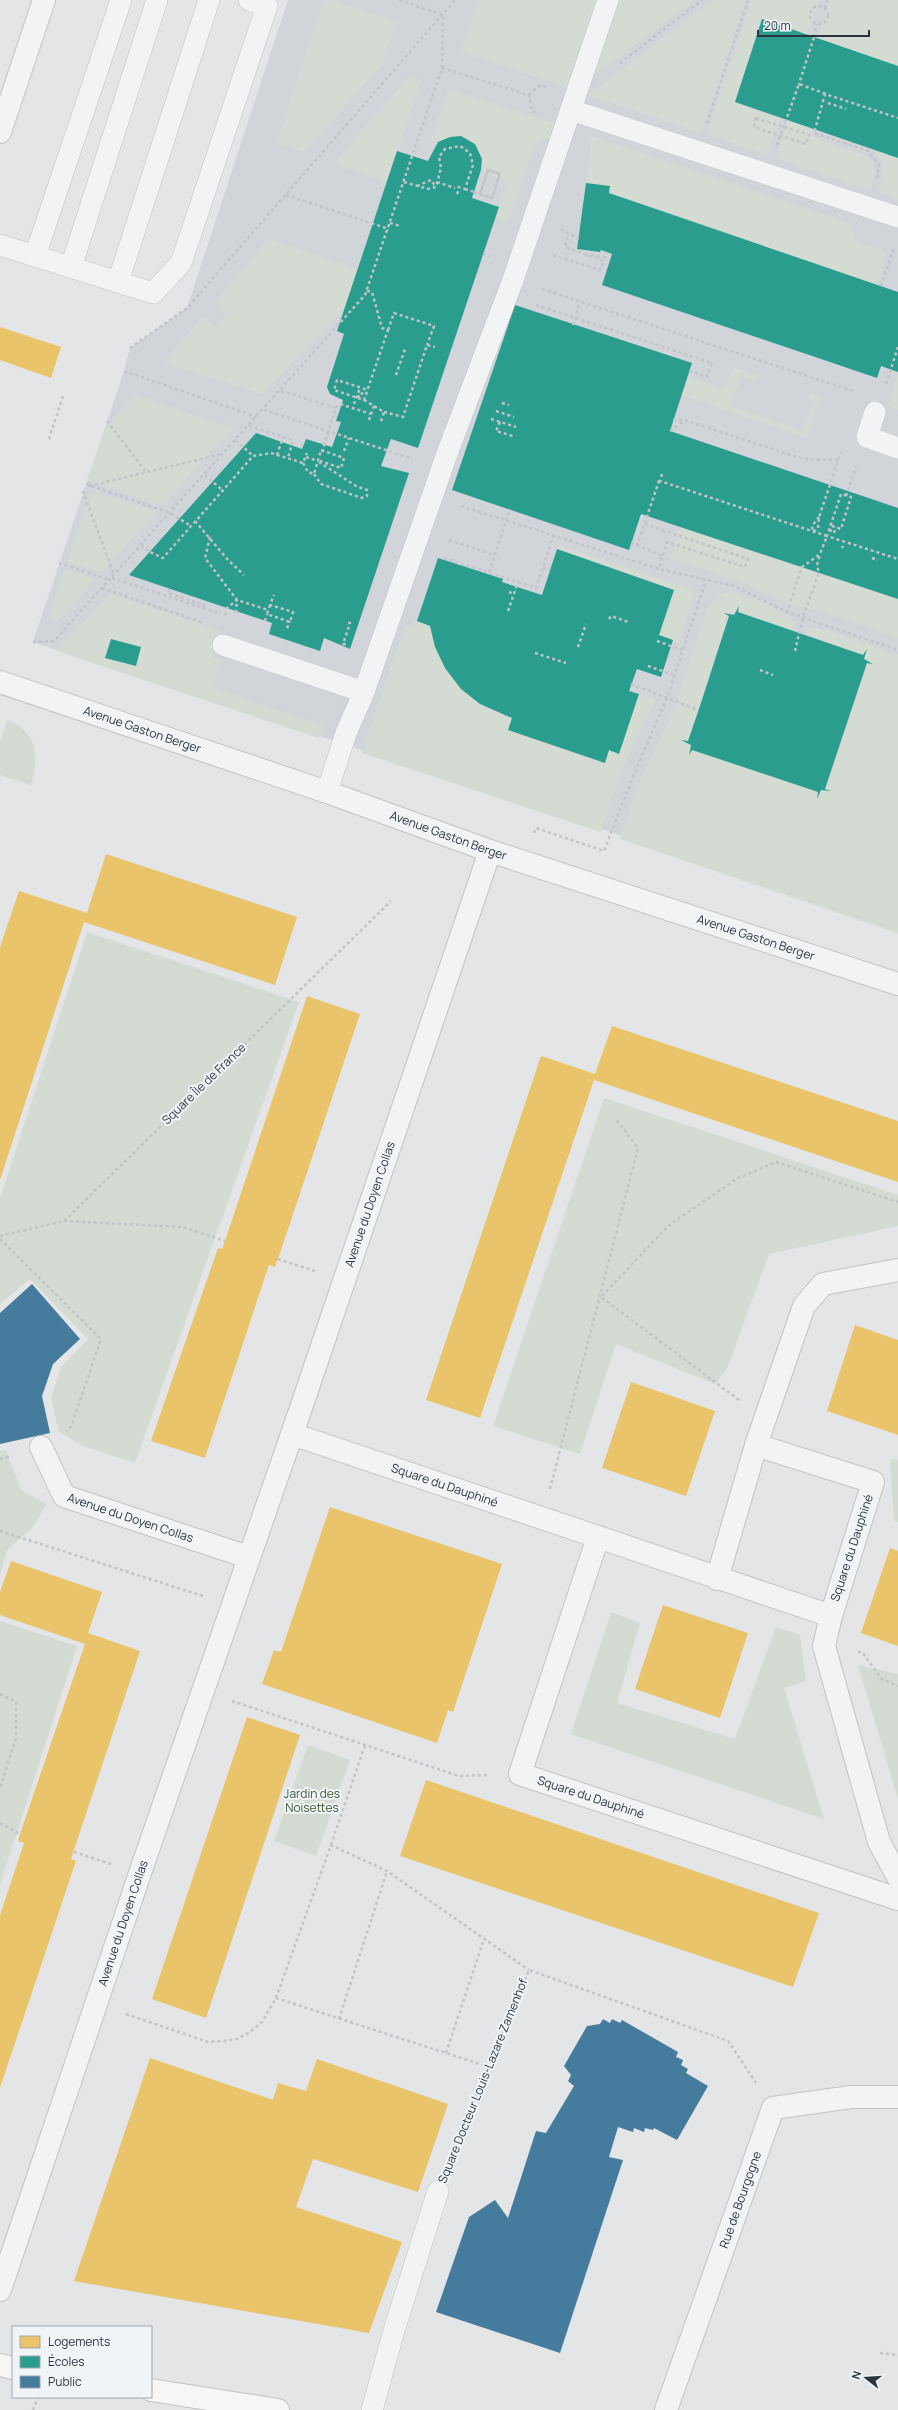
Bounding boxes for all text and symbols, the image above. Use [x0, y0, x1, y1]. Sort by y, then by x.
scale bar [758, 12, 869, 38]
text: 20 m [764, 17, 791, 34]
street label: Avenue Gaston Berger [81, 702, 204, 757]
street label: Avenue Gaston Berger [388, 806, 510, 864]
street label: Avenue Gaston Berger [695, 910, 818, 965]
street label: Square Île de France [158, 1039, 249, 1128]
street label: Avenue du Doyen Collas [340, 1139, 399, 1269]
street label: Square du Dauphiné [389, 1459, 500, 1511]
street label: Avenue du Doyen Collas [65, 1489, 196, 1546]
street label: Square du Dauphiné [826, 1492, 877, 1604]
street label: Square du Dauphiné [535, 1771, 647, 1823]
park label: Jardin des Noisettes [284, 1785, 340, 1816]
street label: Avenue du Doyen Collas [94, 1858, 152, 1988]
street label: Square Docteur Louis-Lazare Zamenhof [434, 1975, 532, 2186]
street label: Rue de Bourgogne [715, 2149, 765, 2250]
legend [12, 2326, 152, 2398]
text: Logements [48, 2333, 110, 2350]
text: Écoles [48, 2353, 85, 2370]
north arrow [846, 2358, 886, 2398]
text: N [848, 2369, 864, 2381]
text: Public [48, 2373, 82, 2390]

